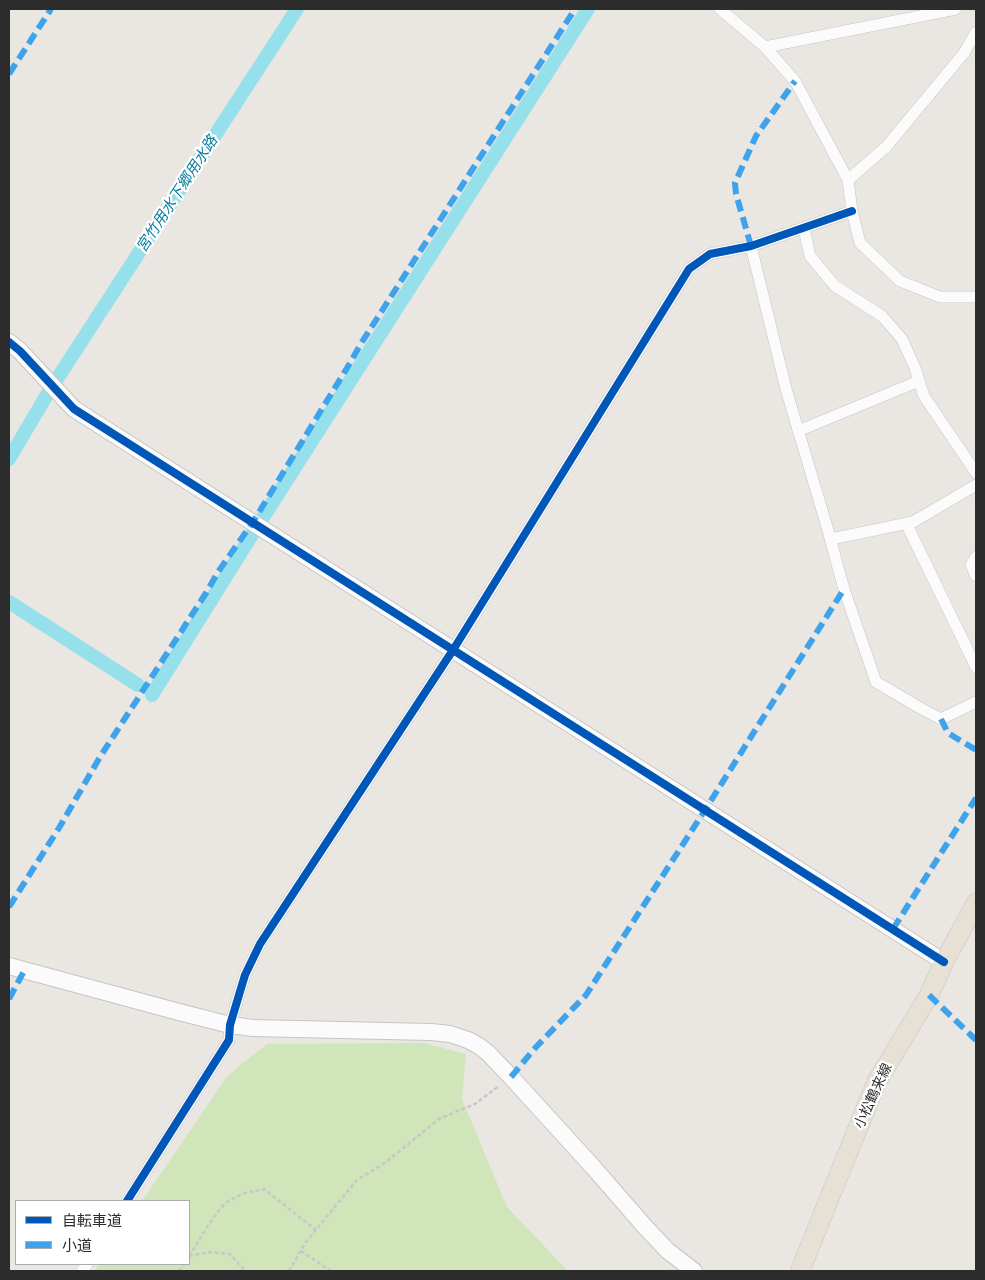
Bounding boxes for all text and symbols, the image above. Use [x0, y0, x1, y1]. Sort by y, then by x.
water label: 宮竹用水下郷用水路 [133, 132, 221, 256]
street label: 小松鶴来線 [851, 1061, 895, 1131]
legend [15, 1200, 190, 1265]
text: 自転車道 [62, 1211, 122, 1229]
text: 小道 [62, 1236, 92, 1254]

